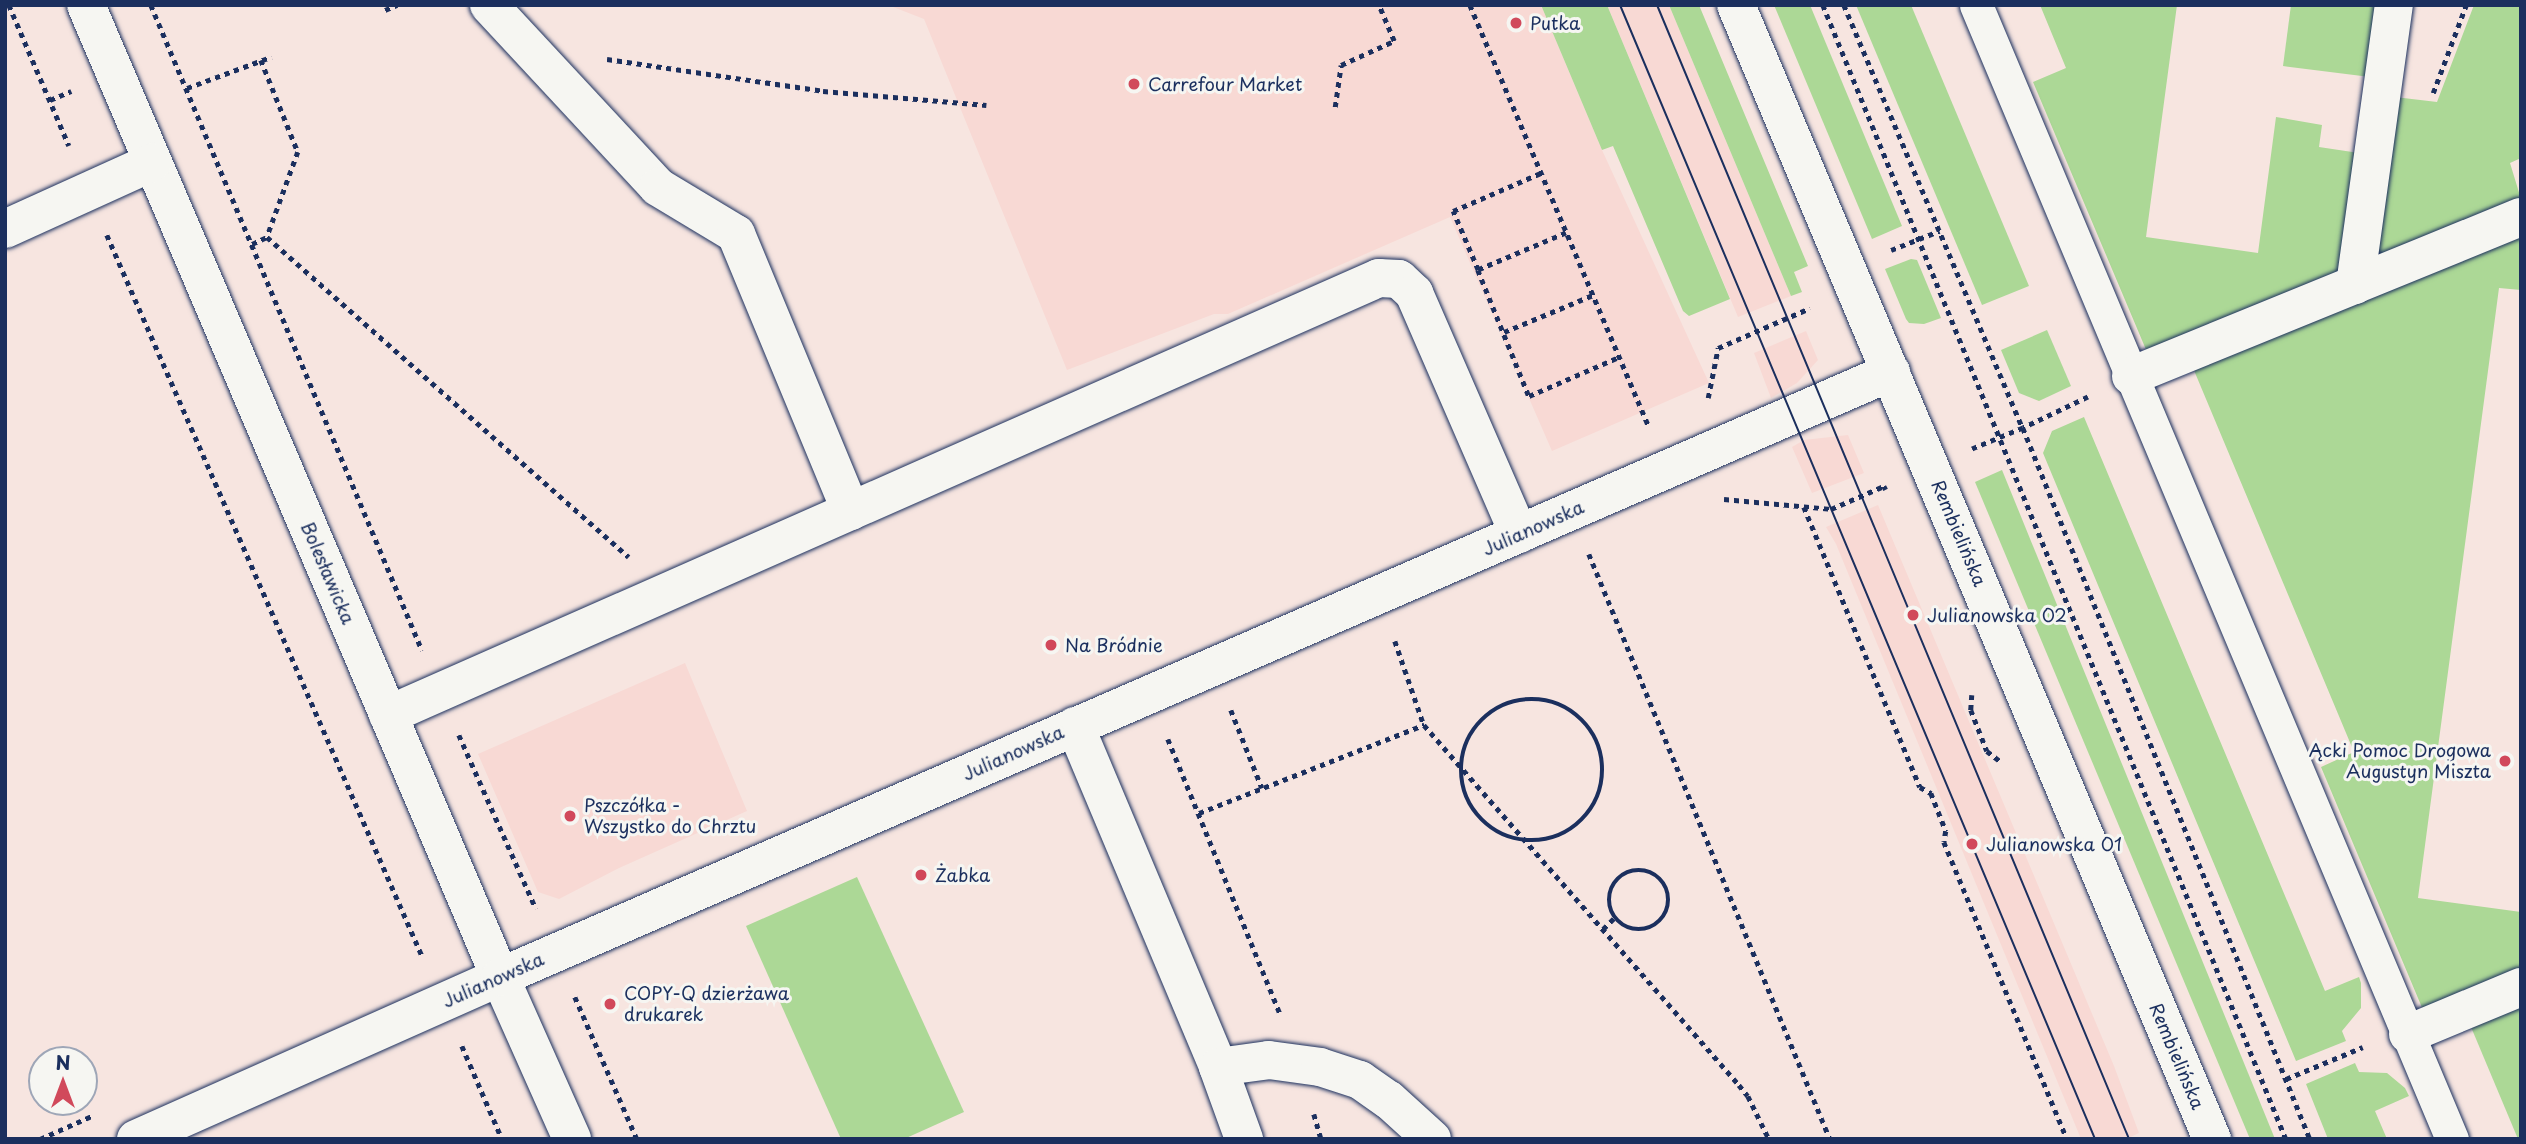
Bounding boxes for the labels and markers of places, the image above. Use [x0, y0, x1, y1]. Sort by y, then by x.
place label: Putka [1530, 12, 1580, 34]
marker: Putka [1508, 15, 1524, 31]
place label: Carrefour Market [1148, 73, 1303, 95]
marker: Carrefour Market [1126, 76, 1142, 92]
place label: Julianowska 02 [1927, 604, 2067, 626]
marker: Julianowska 02 [1905, 607, 1921, 623]
place label: Na Bródnie [1065, 634, 1163, 656]
marker: Na Bródnie [1043, 637, 1059, 653]
place label: Ącki Pomoc Drogowa Augustyn Miszta [2307, 740, 2491, 782]
marker: Ącki Pomoc Drogowa Augustyn Miszta [2497, 753, 2513, 769]
place label: Pszczółka - Wszystko do Chrztu [584, 795, 757, 838]
marker: Pszczółka - Wszystko do Chrztu [562, 808, 578, 824]
place label: Julianowska 01 [1986, 833, 2122, 855]
marker: Julianowska 01 [1964, 836, 1980, 852]
place label: Żabka [935, 864, 990, 886]
marker: Żabka [913, 867, 929, 883]
place label: COPY-Q dzierżawa drukarek [624, 983, 789, 1026]
marker: COPY-Q dzierżawa drukarek [602, 996, 618, 1012]

